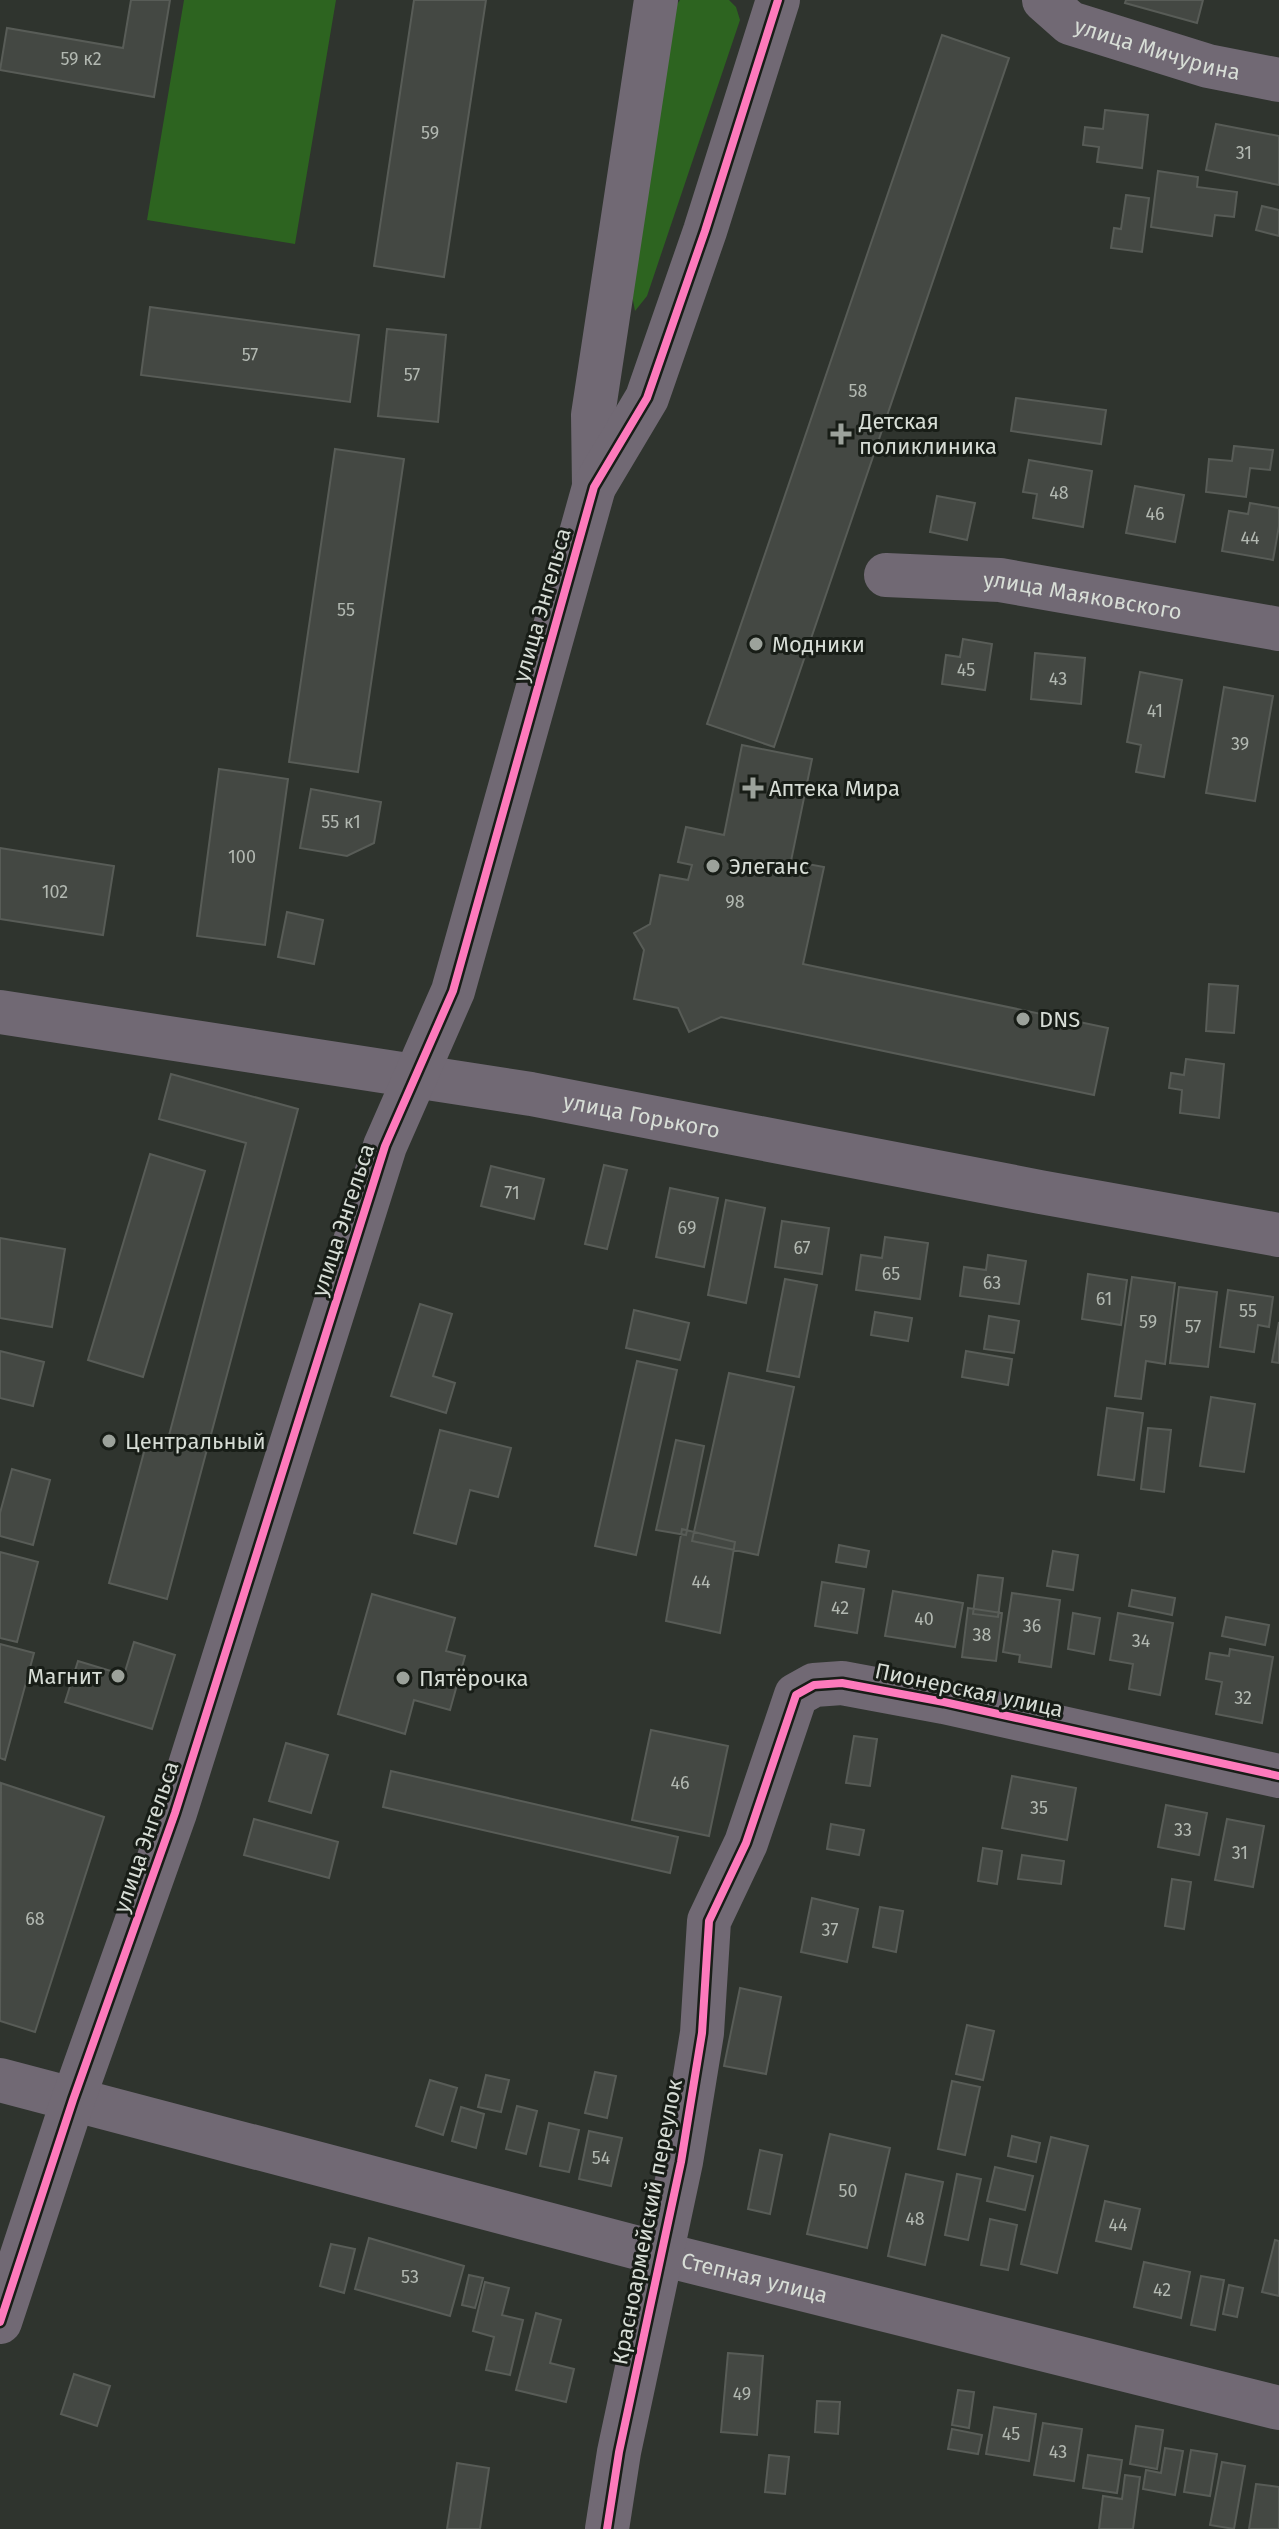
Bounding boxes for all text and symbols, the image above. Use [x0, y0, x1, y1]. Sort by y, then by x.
street label: улица Мичурина [1071, 12, 1243, 86]
house number: 59 к2 [60, 48, 102, 70]
house number: 59 [421, 122, 439, 144]
house number: 31 [1236, 142, 1252, 164]
house number: 57 [242, 344, 258, 366]
house number: 57 [404, 364, 420, 386]
house number: 58 [849, 380, 868, 402]
place label: Детская поликлиника [858, 408, 997, 460]
marker: Детская поликлиника [830, 423, 852, 445]
house number: 48 [1049, 482, 1069, 504]
house number: 46 [1145, 503, 1165, 525]
street label: улица Энгельса [507, 525, 577, 685]
house number: 44 [1240, 527, 1260, 549]
street label: улица Маяковского [983, 566, 1184, 625]
house number: 55 [337, 599, 355, 621]
place label: Модники [772, 631, 865, 658]
marker: Модники [747, 635, 765, 653]
house number: 45 [957, 659, 975, 681]
house number: 43 [1049, 668, 1067, 690]
house number: 41 [1147, 700, 1163, 722]
house number: 39 [1231, 733, 1249, 755]
place label: Аптека Мира [769, 775, 900, 802]
marker: Аптека Мира [744, 779, 762, 797]
house number: 55 к1 [321, 811, 361, 833]
house number: 100 [228, 846, 256, 868]
place label: Элеганс [729, 853, 809, 880]
marker: Элеганс [704, 857, 722, 875]
house number: 102 [42, 881, 68, 903]
house number: 98 [725, 891, 745, 913]
place label: DNS [1039, 1006, 1080, 1033]
marker: DNS [1014, 1010, 1032, 1028]
street label: улица Горького [561, 1087, 722, 1144]
street label: улица Энгельса [306, 1140, 380, 1300]
house number: 71 [504, 1182, 520, 1204]
house number: 69 [678, 1217, 696, 1239]
house number: 67 [793, 1237, 811, 1259]
house number: 65 [882, 1263, 900, 1285]
house number: 63 [983, 1272, 1001, 1294]
house number: 61 [1096, 1288, 1112, 1310]
house number: 55 [1239, 1300, 1257, 1322]
house number: 59 [1139, 1311, 1157, 1333]
house number: 57 [1185, 1316, 1201, 1338]
place label: Центральный [125, 1428, 266, 1455]
marker: Центральный [100, 1432, 118, 1450]
house number: 44 [691, 1571, 711, 1593]
house number: 42 [831, 1597, 849, 1619]
house number: 40 [914, 1608, 934, 1630]
house number: 36 [1023, 1615, 1041, 1637]
house number: 38 [973, 1624, 992, 1646]
house number: 34 [1132, 1630, 1151, 1652]
street label: Пионерская улица [872, 1657, 1066, 1723]
place label: Магнит [27, 1663, 102, 1690]
place label: Пятёрочка [419, 1665, 528, 1692]
marker: Магнит [109, 1667, 127, 1685]
marker: Пятёрочка [394, 1669, 412, 1687]
house number: 32 [1234, 1687, 1252, 1709]
street label: улица Энгельса [107, 1757, 185, 1917]
house number: 46 [670, 1772, 690, 1794]
house number: 35 [1030, 1797, 1048, 1819]
house number: 33 [1174, 1819, 1192, 1841]
house number: 31 [1232, 1842, 1248, 1864]
house number: 68 [25, 1908, 45, 1930]
house number: 37 [822, 1919, 838, 1941]
street label: Красноармейский переулок [606, 2076, 688, 2367]
house number: 54 [592, 2147, 611, 2169]
house number: 50 [838, 2180, 858, 2202]
house number: 48 [905, 2208, 925, 2230]
house number: 44 [1108, 2214, 1128, 2236]
street label: Степная улица [679, 2246, 831, 2309]
house number: 53 [401, 2266, 419, 2288]
house number: 42 [1153, 2279, 1171, 2301]
house number: 49 [733, 2383, 751, 2405]
house number: 45 [1002, 2423, 1020, 2445]
house number: 43 [1049, 2441, 1067, 2463]

